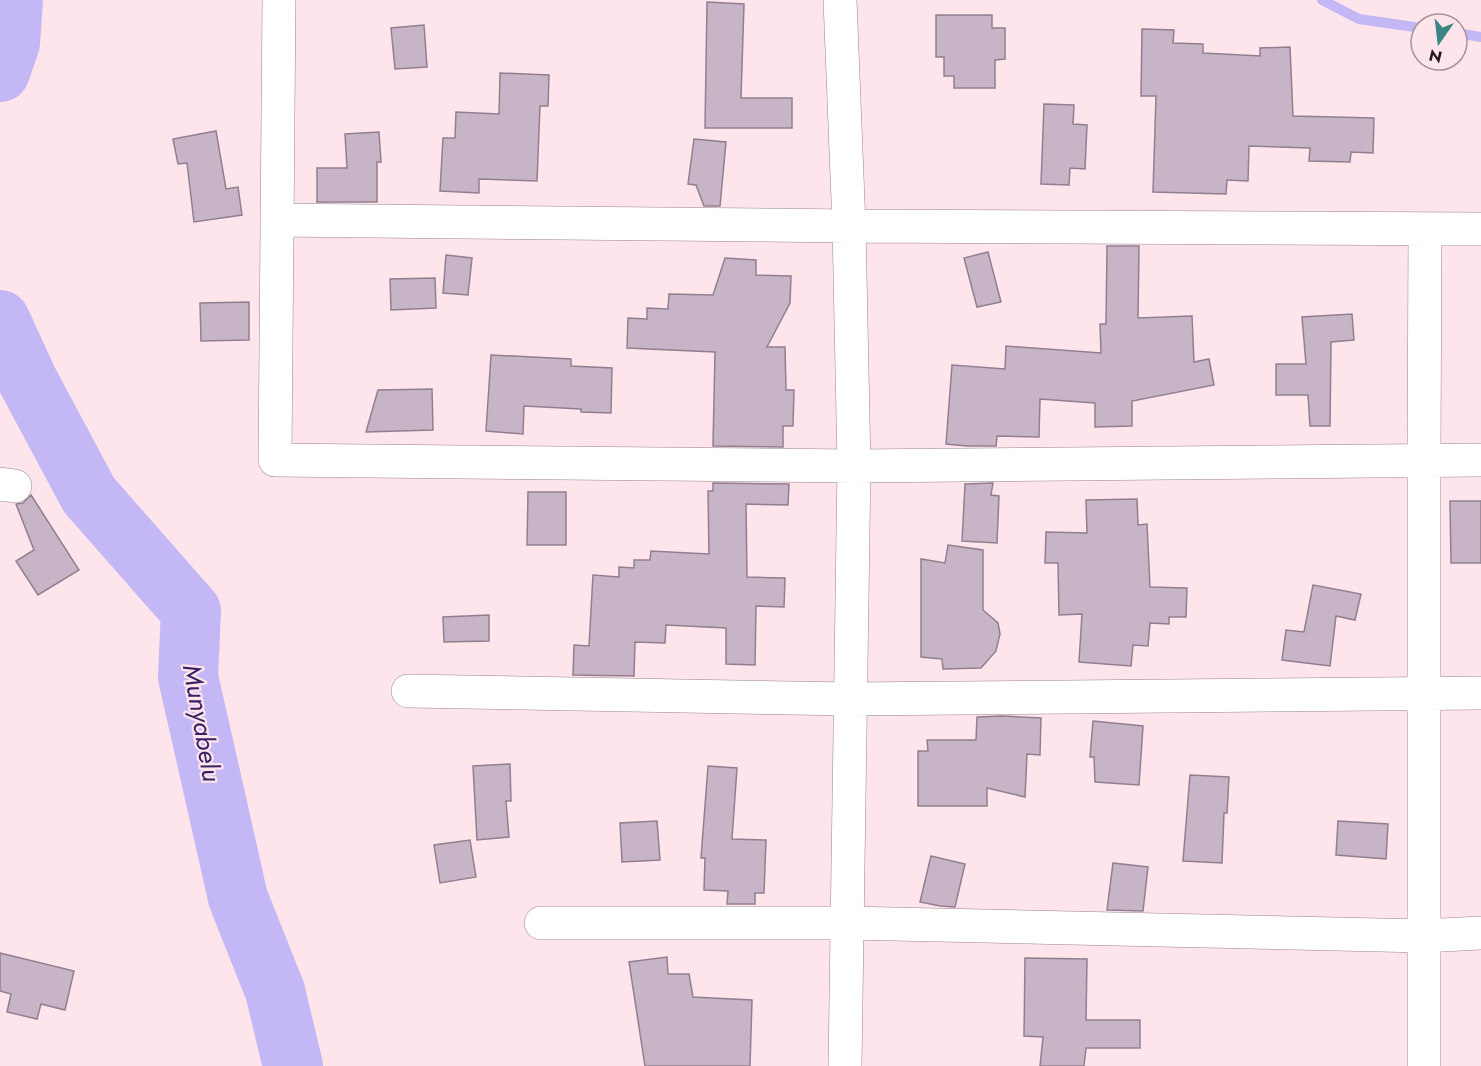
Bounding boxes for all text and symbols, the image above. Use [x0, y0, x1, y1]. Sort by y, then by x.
north arrow [1409, 12, 1469, 72]
text: N [1427, 43, 1444, 69]
water label: Munyabelu [173, 661, 231, 785]

